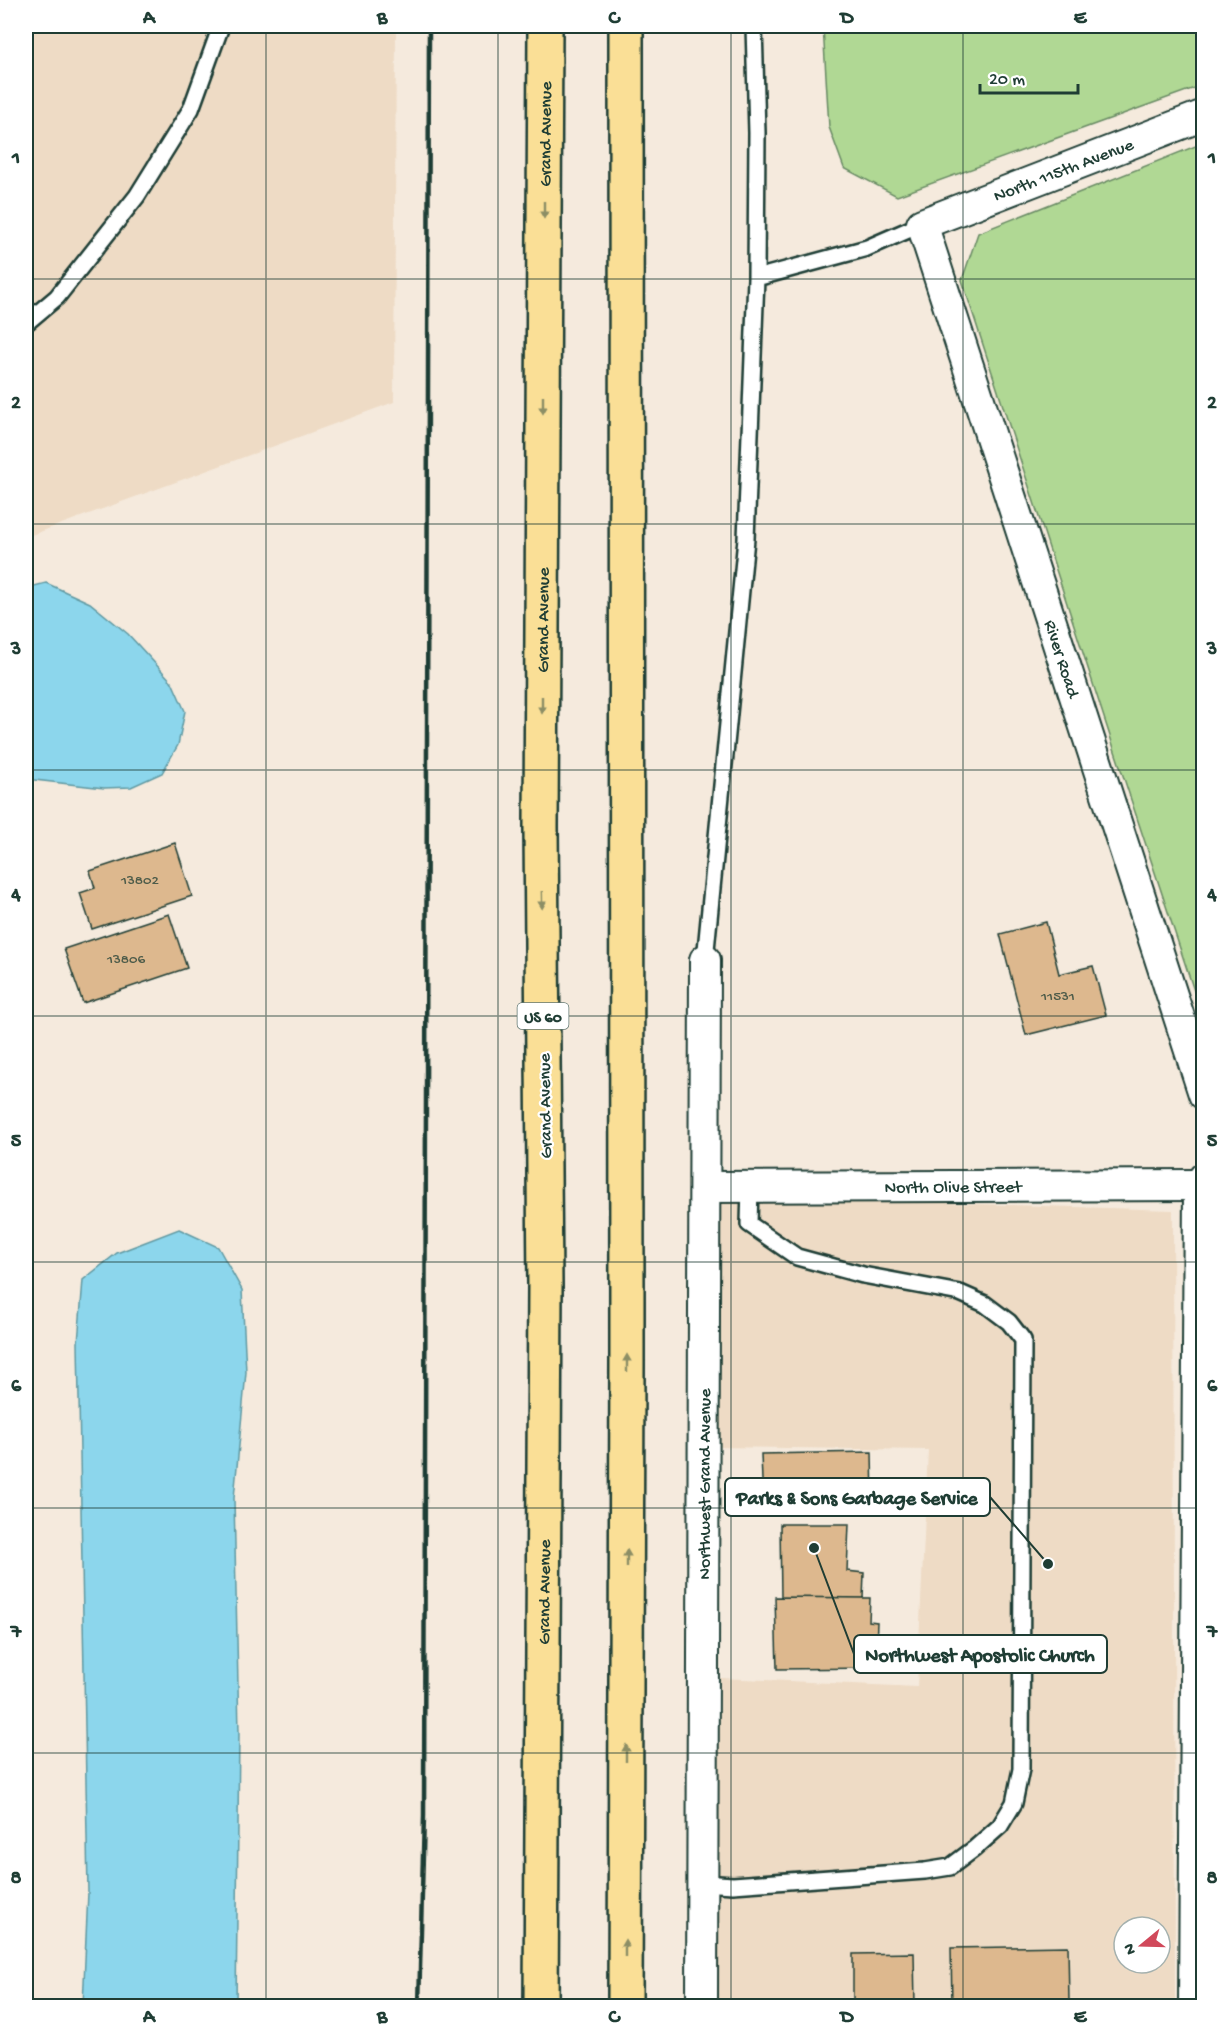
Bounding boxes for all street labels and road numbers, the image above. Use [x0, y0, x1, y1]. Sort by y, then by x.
street label: Grand Avenue [536, 81, 558, 187]
street label: North 115th Avenue [991, 135, 1137, 208]
street label: Grand Avenue [534, 567, 555, 673]
street label: River Road [1038, 618, 1083, 702]
road number: US 60 [518, 1003, 568, 1029]
street label: Grand Avenue [535, 1052, 558, 1159]
street label: North Olive Street [884, 1178, 1023, 1199]
street label: Northwest Grand Avenue [695, 1388, 717, 1580]
street label: Grand Avenue [535, 1539, 557, 1645]

